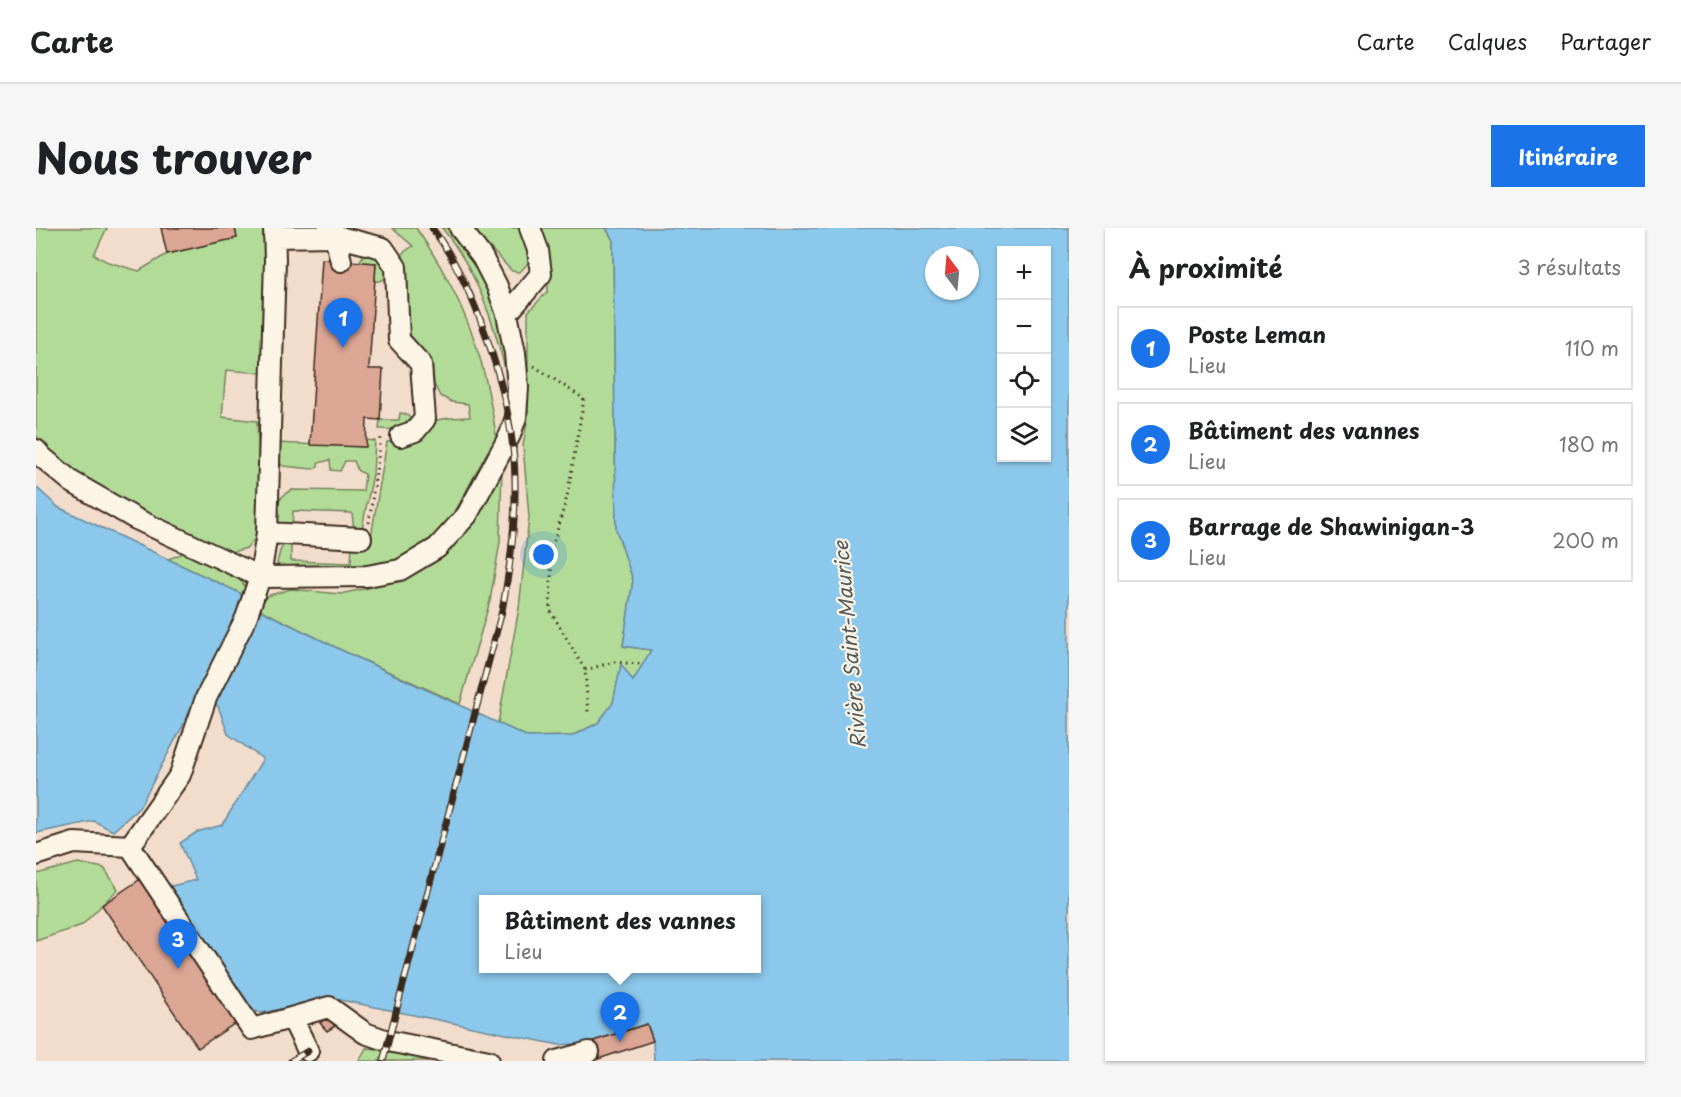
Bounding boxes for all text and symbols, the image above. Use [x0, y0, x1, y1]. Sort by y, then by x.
text: Carte [30, 20, 114, 63]
text: Carte [1357, 25, 1415, 57]
text: Calques [1448, 25, 1527, 57]
text: Partager [1560, 25, 1651, 57]
text: Nous trouver [36, 125, 312, 188]
button: Itinéraire [1491, 125, 1645, 187]
north arrow [925, 246, 979, 300]
map controls [997, 246, 1051, 462]
button: + [997, 246, 1051, 300]
text: À proximité [1129, 248, 1283, 287]
text: 3 résultats [1518, 252, 1621, 282]
pin: 1 [324, 298, 362, 348]
button: − [997, 300, 1051, 354]
text: Poste Leman [1188, 317, 1326, 350]
text: 1 [1146, 333, 1155, 363]
text: 110 m [1565, 333, 1619, 363]
text: Lieu [1188, 350, 1226, 380]
button: locate [997, 354, 1051, 408]
button: layers [997, 408, 1051, 462]
text: Bâtiment des vannes [1188, 413, 1419, 446]
text: 2 [1143, 429, 1158, 459]
text: 180 m [1559, 429, 1619, 459]
text: Lieu [1188, 446, 1226, 476]
text: Barrage de Shawinigan-3 [1188, 509, 1475, 542]
text: 3 [1144, 525, 1157, 555]
text: 200 m [1552, 525, 1619, 555]
water label: Rivière Saint-Maurice [825, 538, 873, 750]
your location [529, 540, 558, 569]
text: Lieu [1188, 542, 1226, 572]
popup [479, 895, 761, 973]
text: Bâtiment des vannes [504, 903, 736, 936]
pin: 3 [158, 920, 198, 969]
text: Lieu [504, 936, 543, 966]
pin: 2 [600, 992, 640, 1042]

